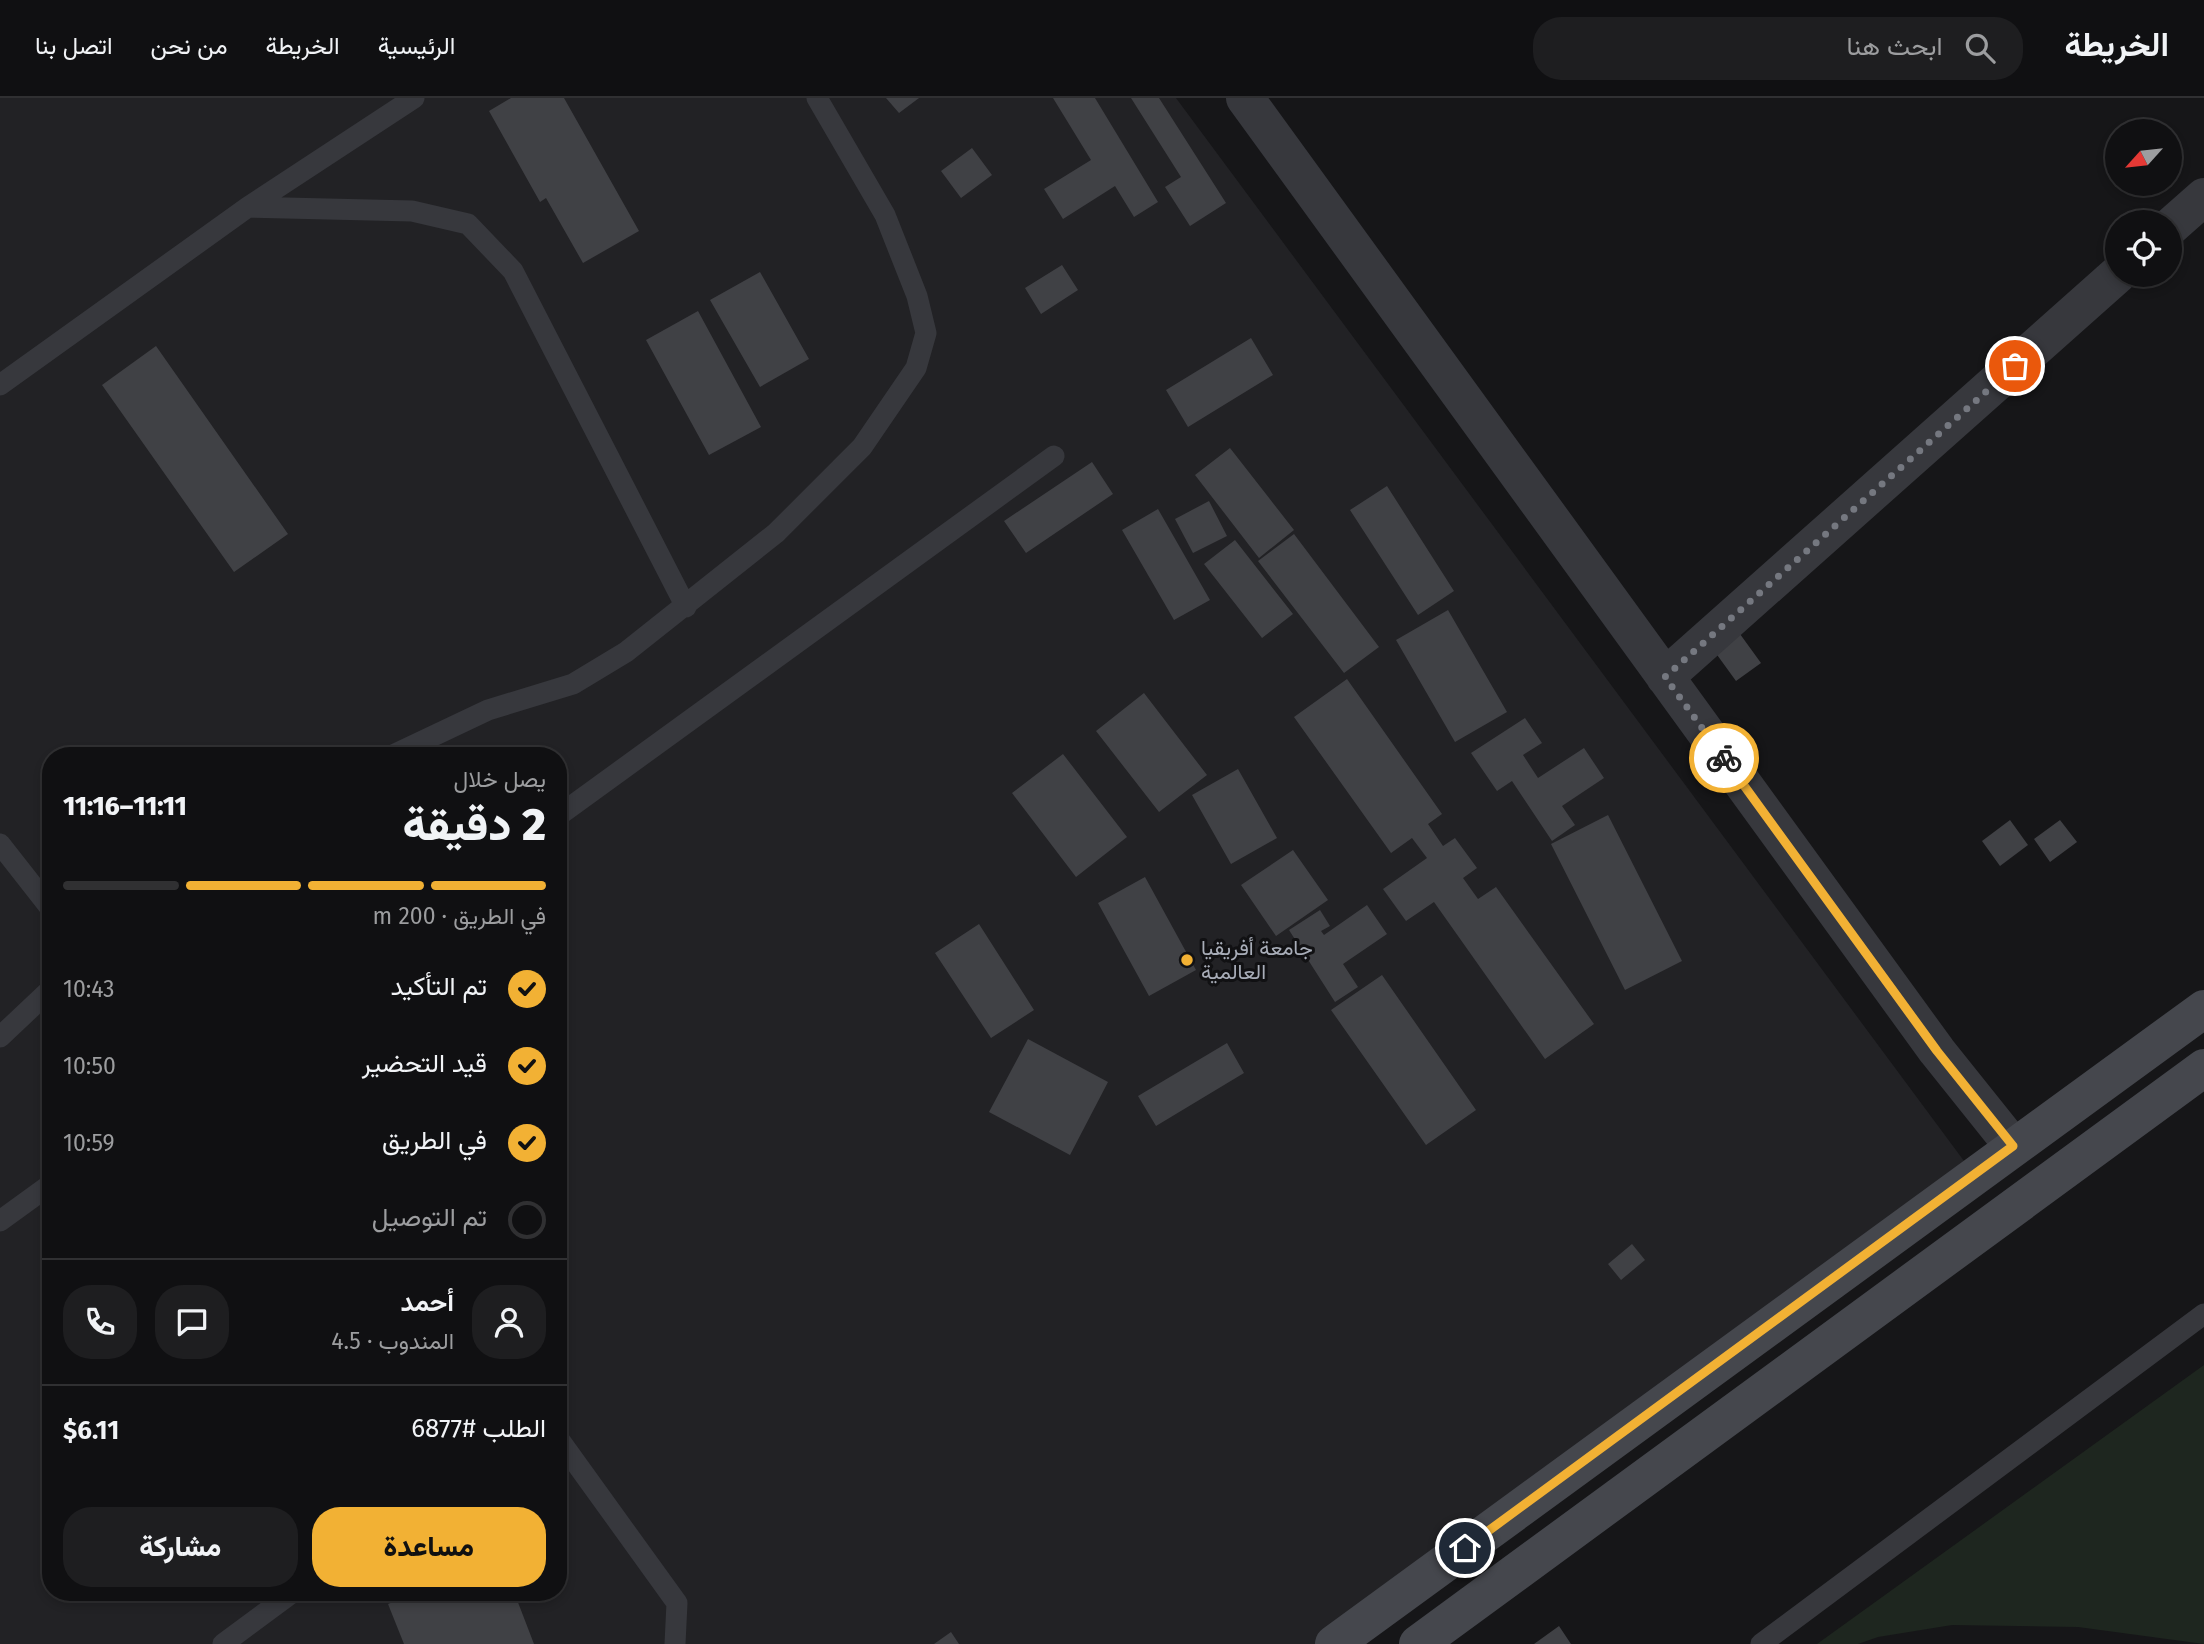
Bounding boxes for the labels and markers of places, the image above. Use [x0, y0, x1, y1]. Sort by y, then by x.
pin [1985, 336, 2045, 396]
place label: جامعة أفريقيا العالمية [1201, 935, 1313, 985]
marker: جامعة أفريقيا العالمية [1179, 952, 1195, 968]
pin [1435, 1518, 1495, 1578]

